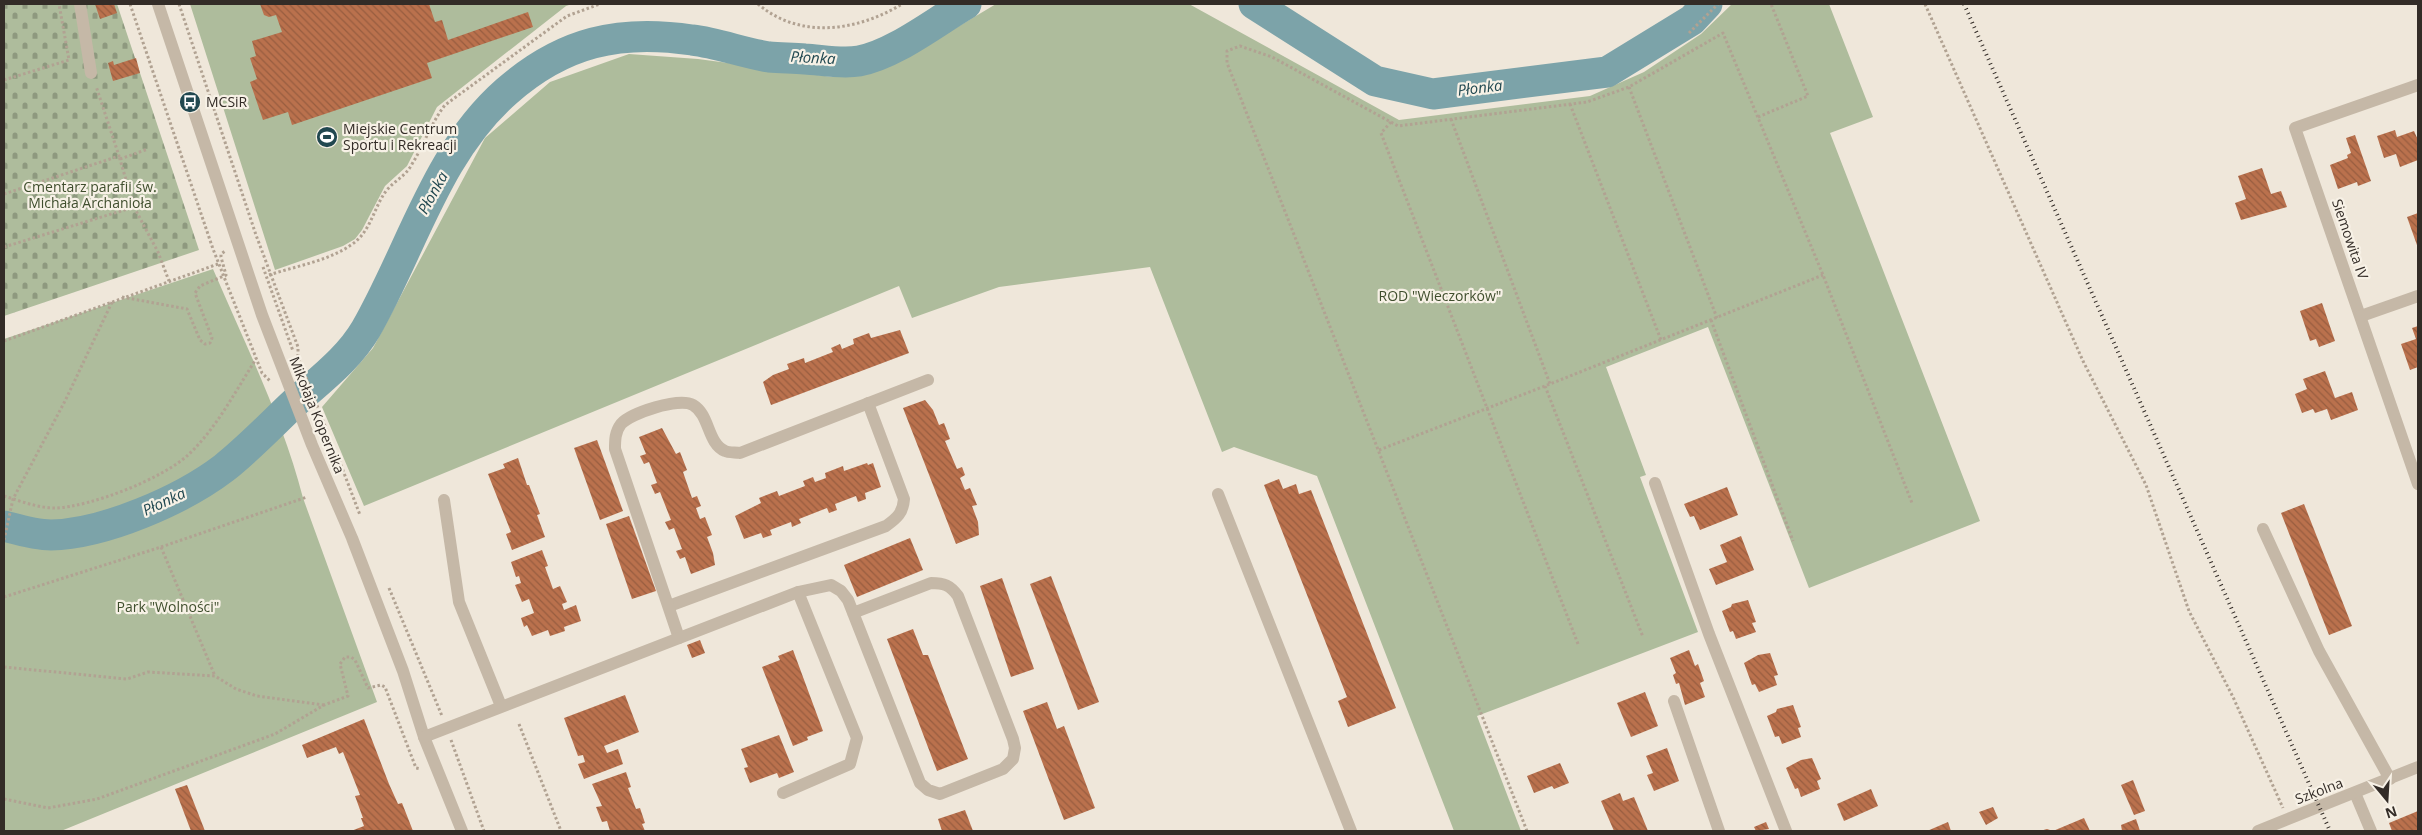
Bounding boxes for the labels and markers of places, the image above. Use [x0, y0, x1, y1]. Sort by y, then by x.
bus stop icon: MCSiR [178, 90, 202, 114]
place label: MCSiR [206, 92, 248, 111]
place label: Miejskie Centrum Sportu i Rekreacji [343, 119, 457, 154]
sports icon: Miejskie Centrum Sportu i Rekreacji [315, 125, 339, 149]

